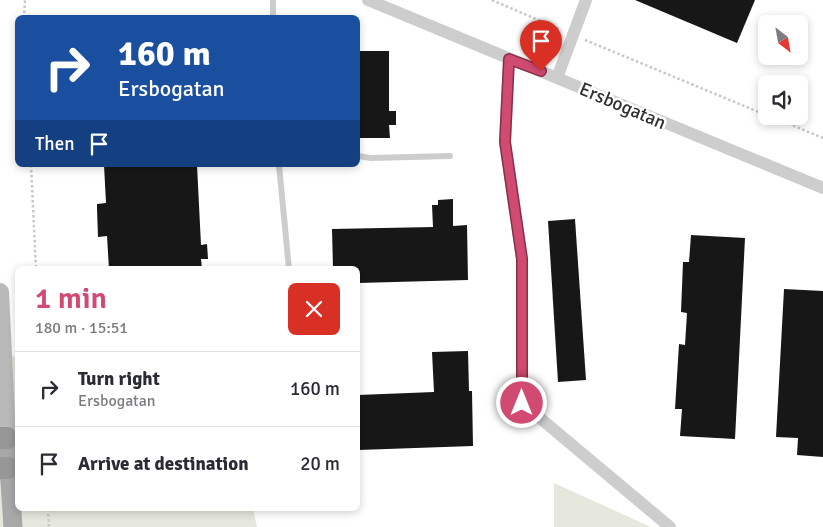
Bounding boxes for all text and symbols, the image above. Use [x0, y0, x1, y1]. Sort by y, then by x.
north arrow [758, 15, 808, 65]
map controls [758, 15, 808, 125]
pin [520, 20, 562, 71]
icon: arrive [527, 27, 555, 55]
text: 160 m [118, 32, 211, 75]
icon: right [35, 35, 100, 100]
text: Ersbogatan [118, 75, 225, 102]
button: sound [758, 75, 808, 125]
street label: Ersbogatan [576, 77, 670, 135]
icon: arrive [85, 130, 113, 158]
text: Then [35, 132, 75, 156]
text: 1 min [35, 280, 107, 317]
button: close [288, 283, 340, 335]
text: 180 m · 15:51 [35, 318, 128, 338]
text: Turn right [78, 367, 160, 391]
icon: right [35, 375, 63, 403]
position arrow [495, 376, 547, 428]
text: 160 m [290, 377, 340, 401]
text: Ersbogatan [78, 391, 156, 411]
icon: arrive [35, 450, 63, 478]
text: Arrive at destination [78, 452, 249, 476]
text: 20 m [300, 452, 340, 476]

